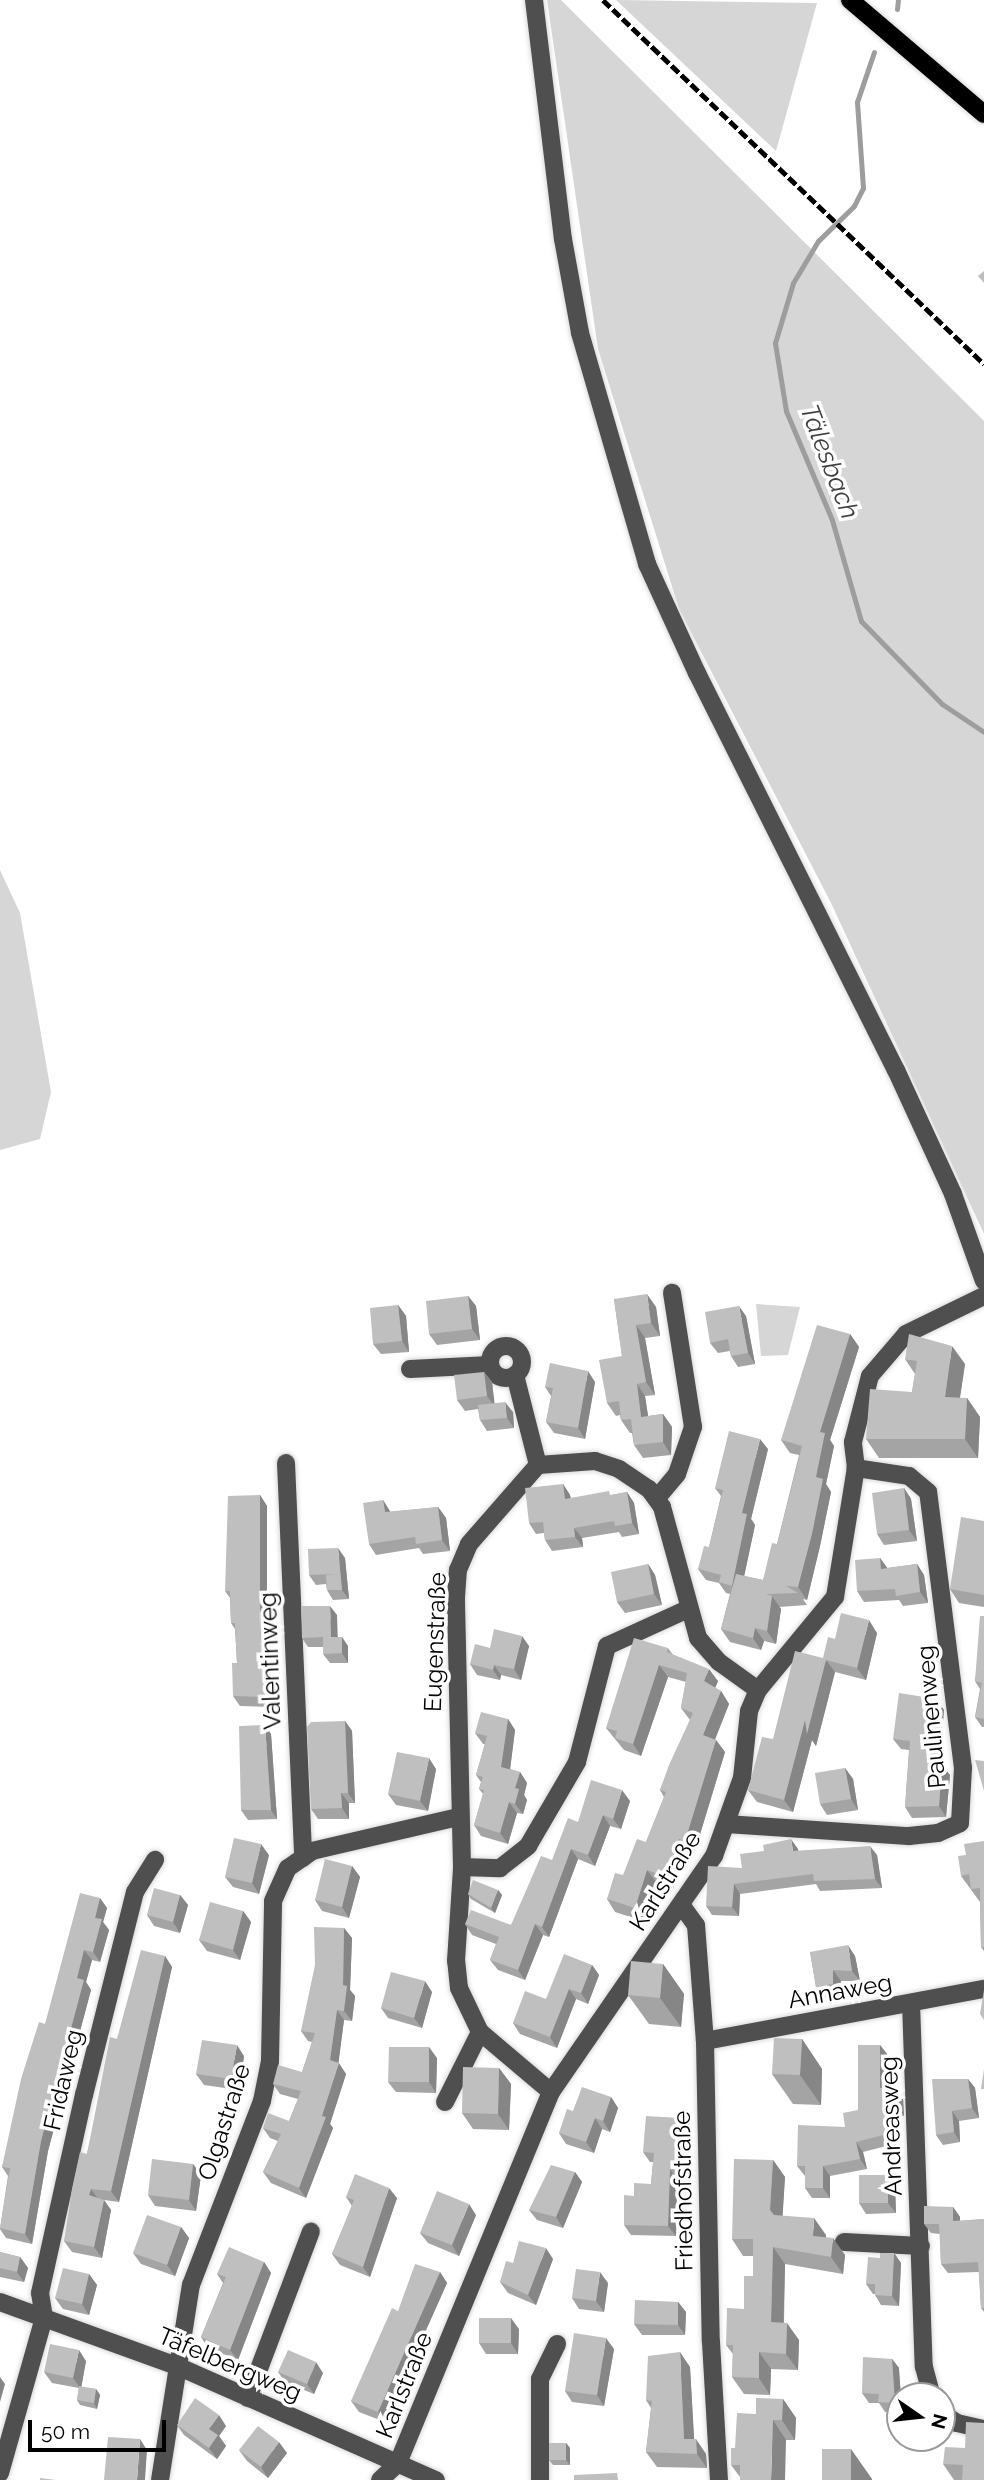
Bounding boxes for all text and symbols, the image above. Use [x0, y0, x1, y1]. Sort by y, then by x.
water label: Tälesbach [793, 400, 865, 524]
street label: Eugenstraße [418, 1572, 452, 1712]
street label: Valentinweg [253, 1592, 287, 1730]
street label: Paulinenweg [910, 1644, 952, 1790]
street label: Karlstraße [623, 1826, 707, 1936]
street label: Annaweg [786, 1968, 894, 2014]
street label: Fridaweg [37, 2027, 89, 2133]
street label: Andreasweg [874, 2056, 908, 2196]
street label: Olgastraße [192, 2060, 256, 2184]
street label: Friedhofstraße [667, 2111, 699, 2271]
street label: Täfelbergweg [154, 2321, 306, 2407]
street label: Karlstraße [370, 2328, 438, 2442]
north arrow [886, 2382, 956, 2452]
scale bar [32, 2406, 170, 2450]
text: N [927, 2412, 952, 2431]
text: 50 m [41, 2419, 90, 2444]

